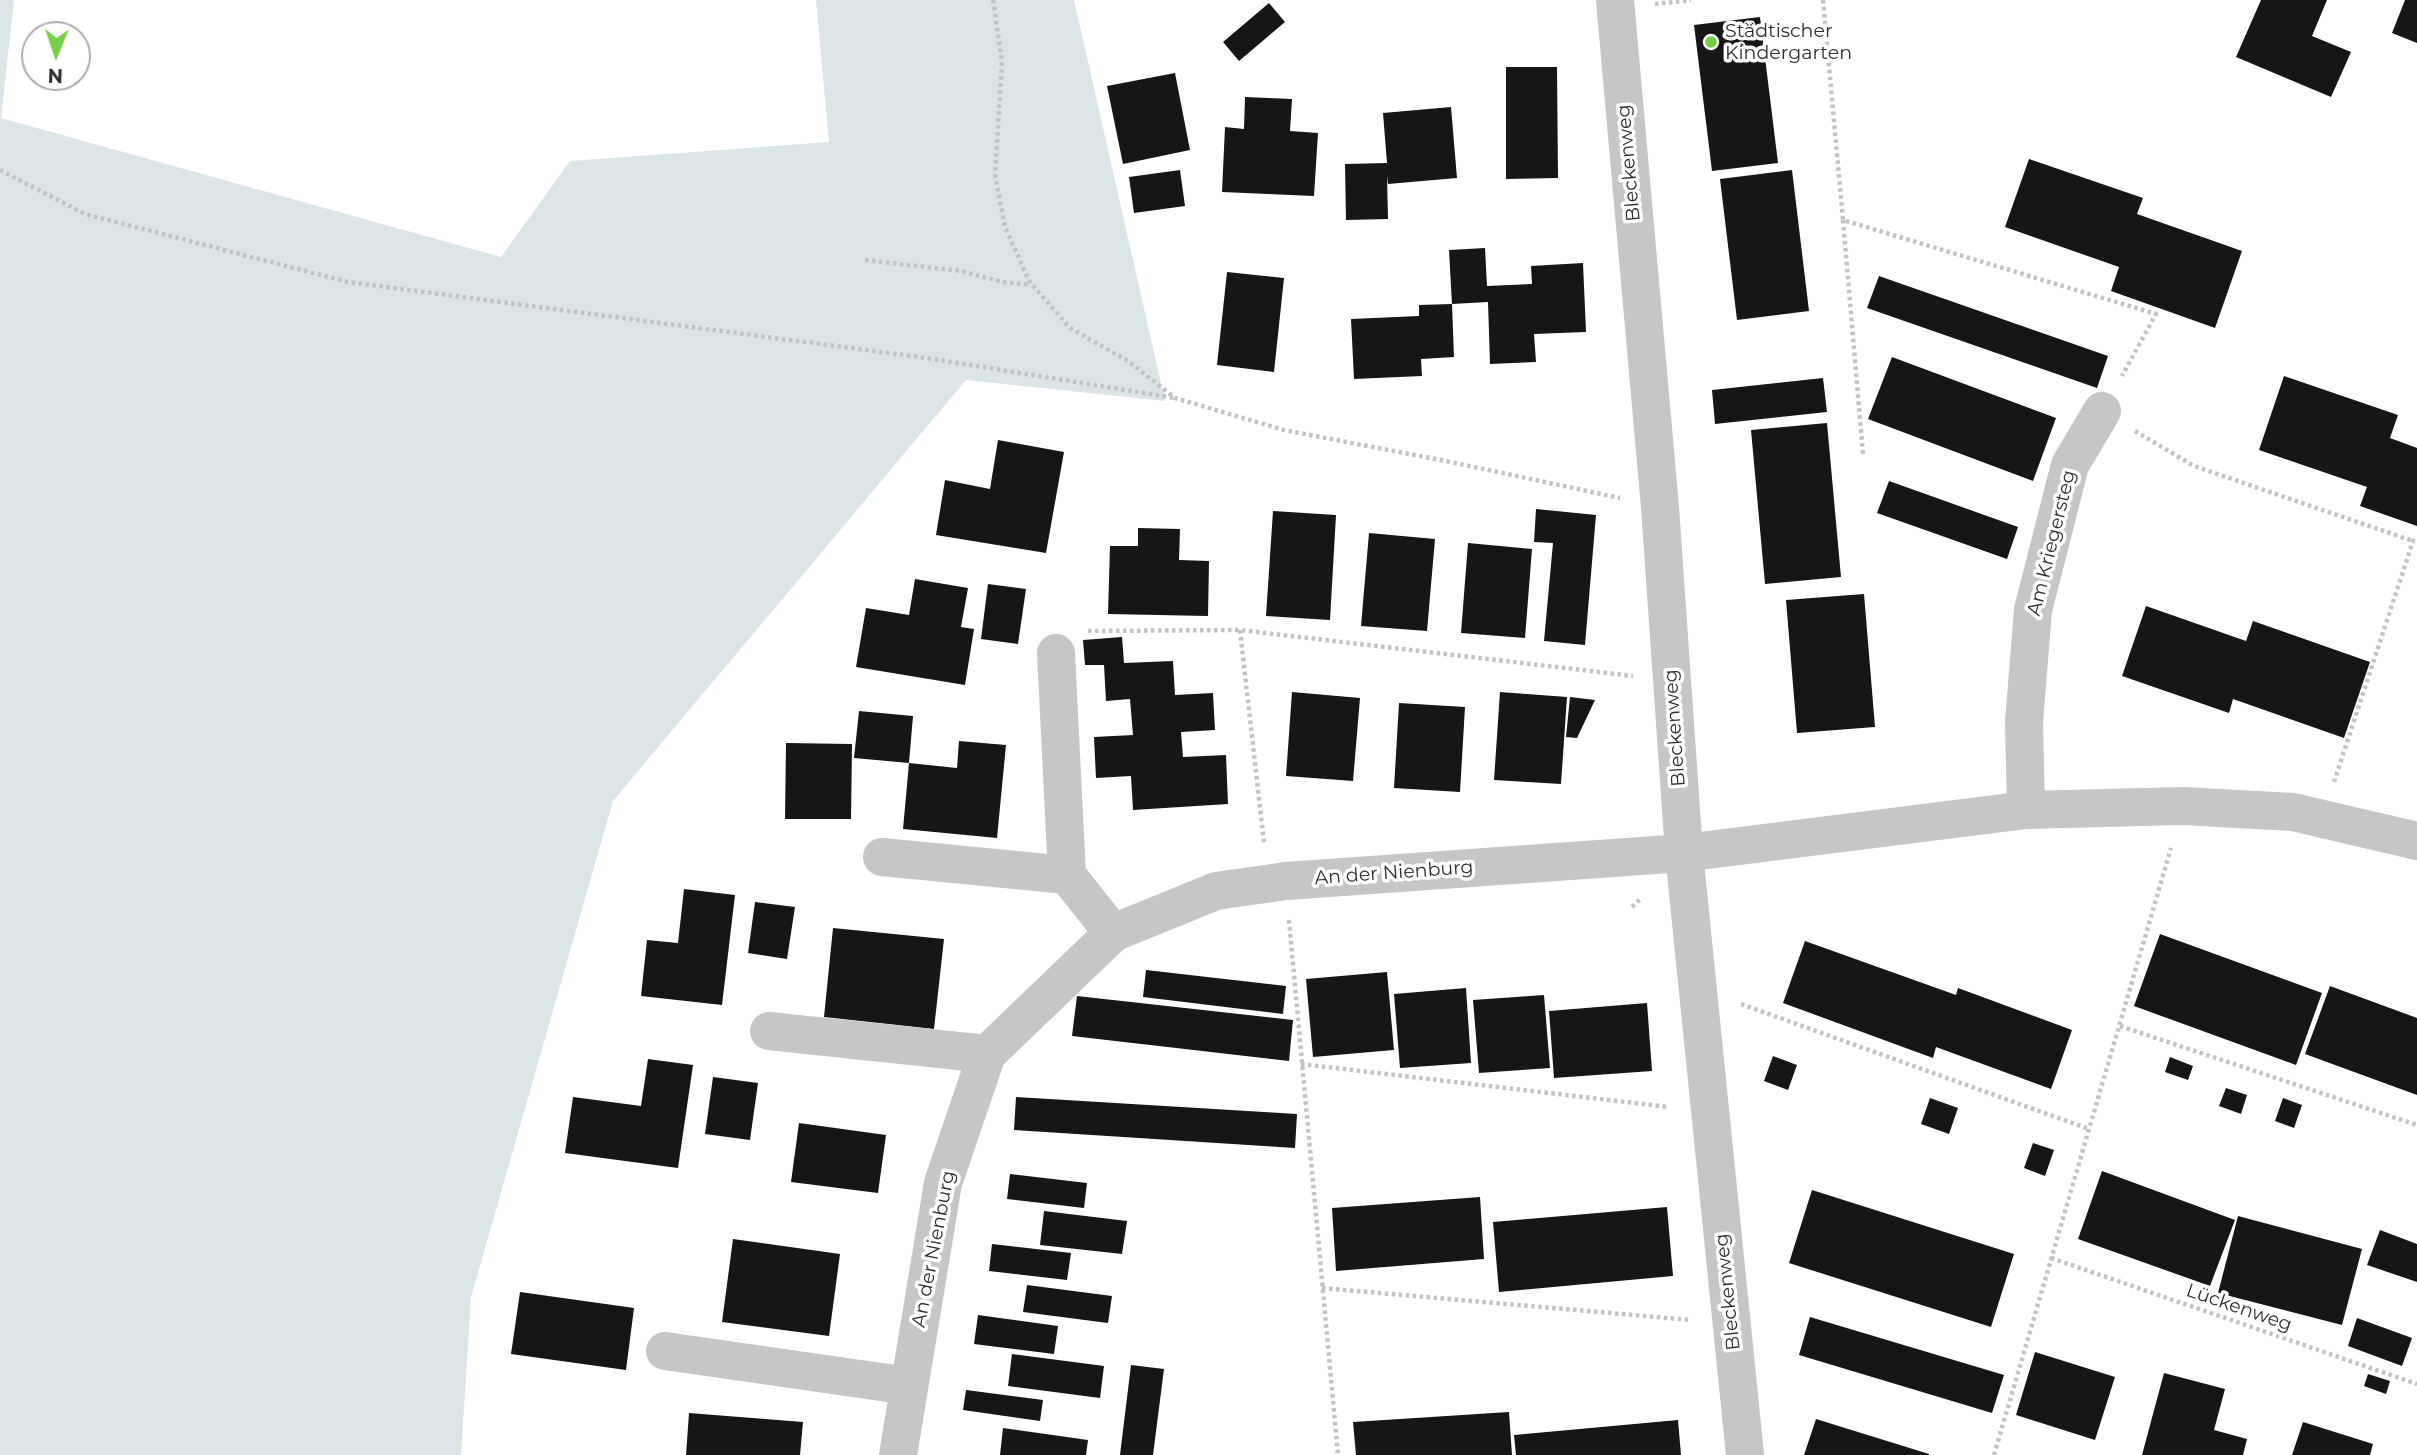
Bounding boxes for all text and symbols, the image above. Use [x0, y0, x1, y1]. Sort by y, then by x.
place label: Städtischer Kindergarten [1725, 20, 1852, 64]
north arrow [21, 21, 91, 91]
marker: Städtischer Kindergarten [1703, 34, 1719, 50]
text: N [47, 64, 63, 87]
street label: Bleckenweg [1613, 103, 1645, 223]
street label: Am Kriegersteg [2023, 468, 2081, 618]
street label: Bleckenweg [1660, 669, 1690, 787]
street label: An der Nienburg [1314, 856, 1474, 890]
street label: An der Nienburg [908, 1169, 960, 1329]
street label: Bleckenweg [1711, 1232, 1745, 1352]
street label: Lückenweg [2183, 1279, 2295, 1337]

